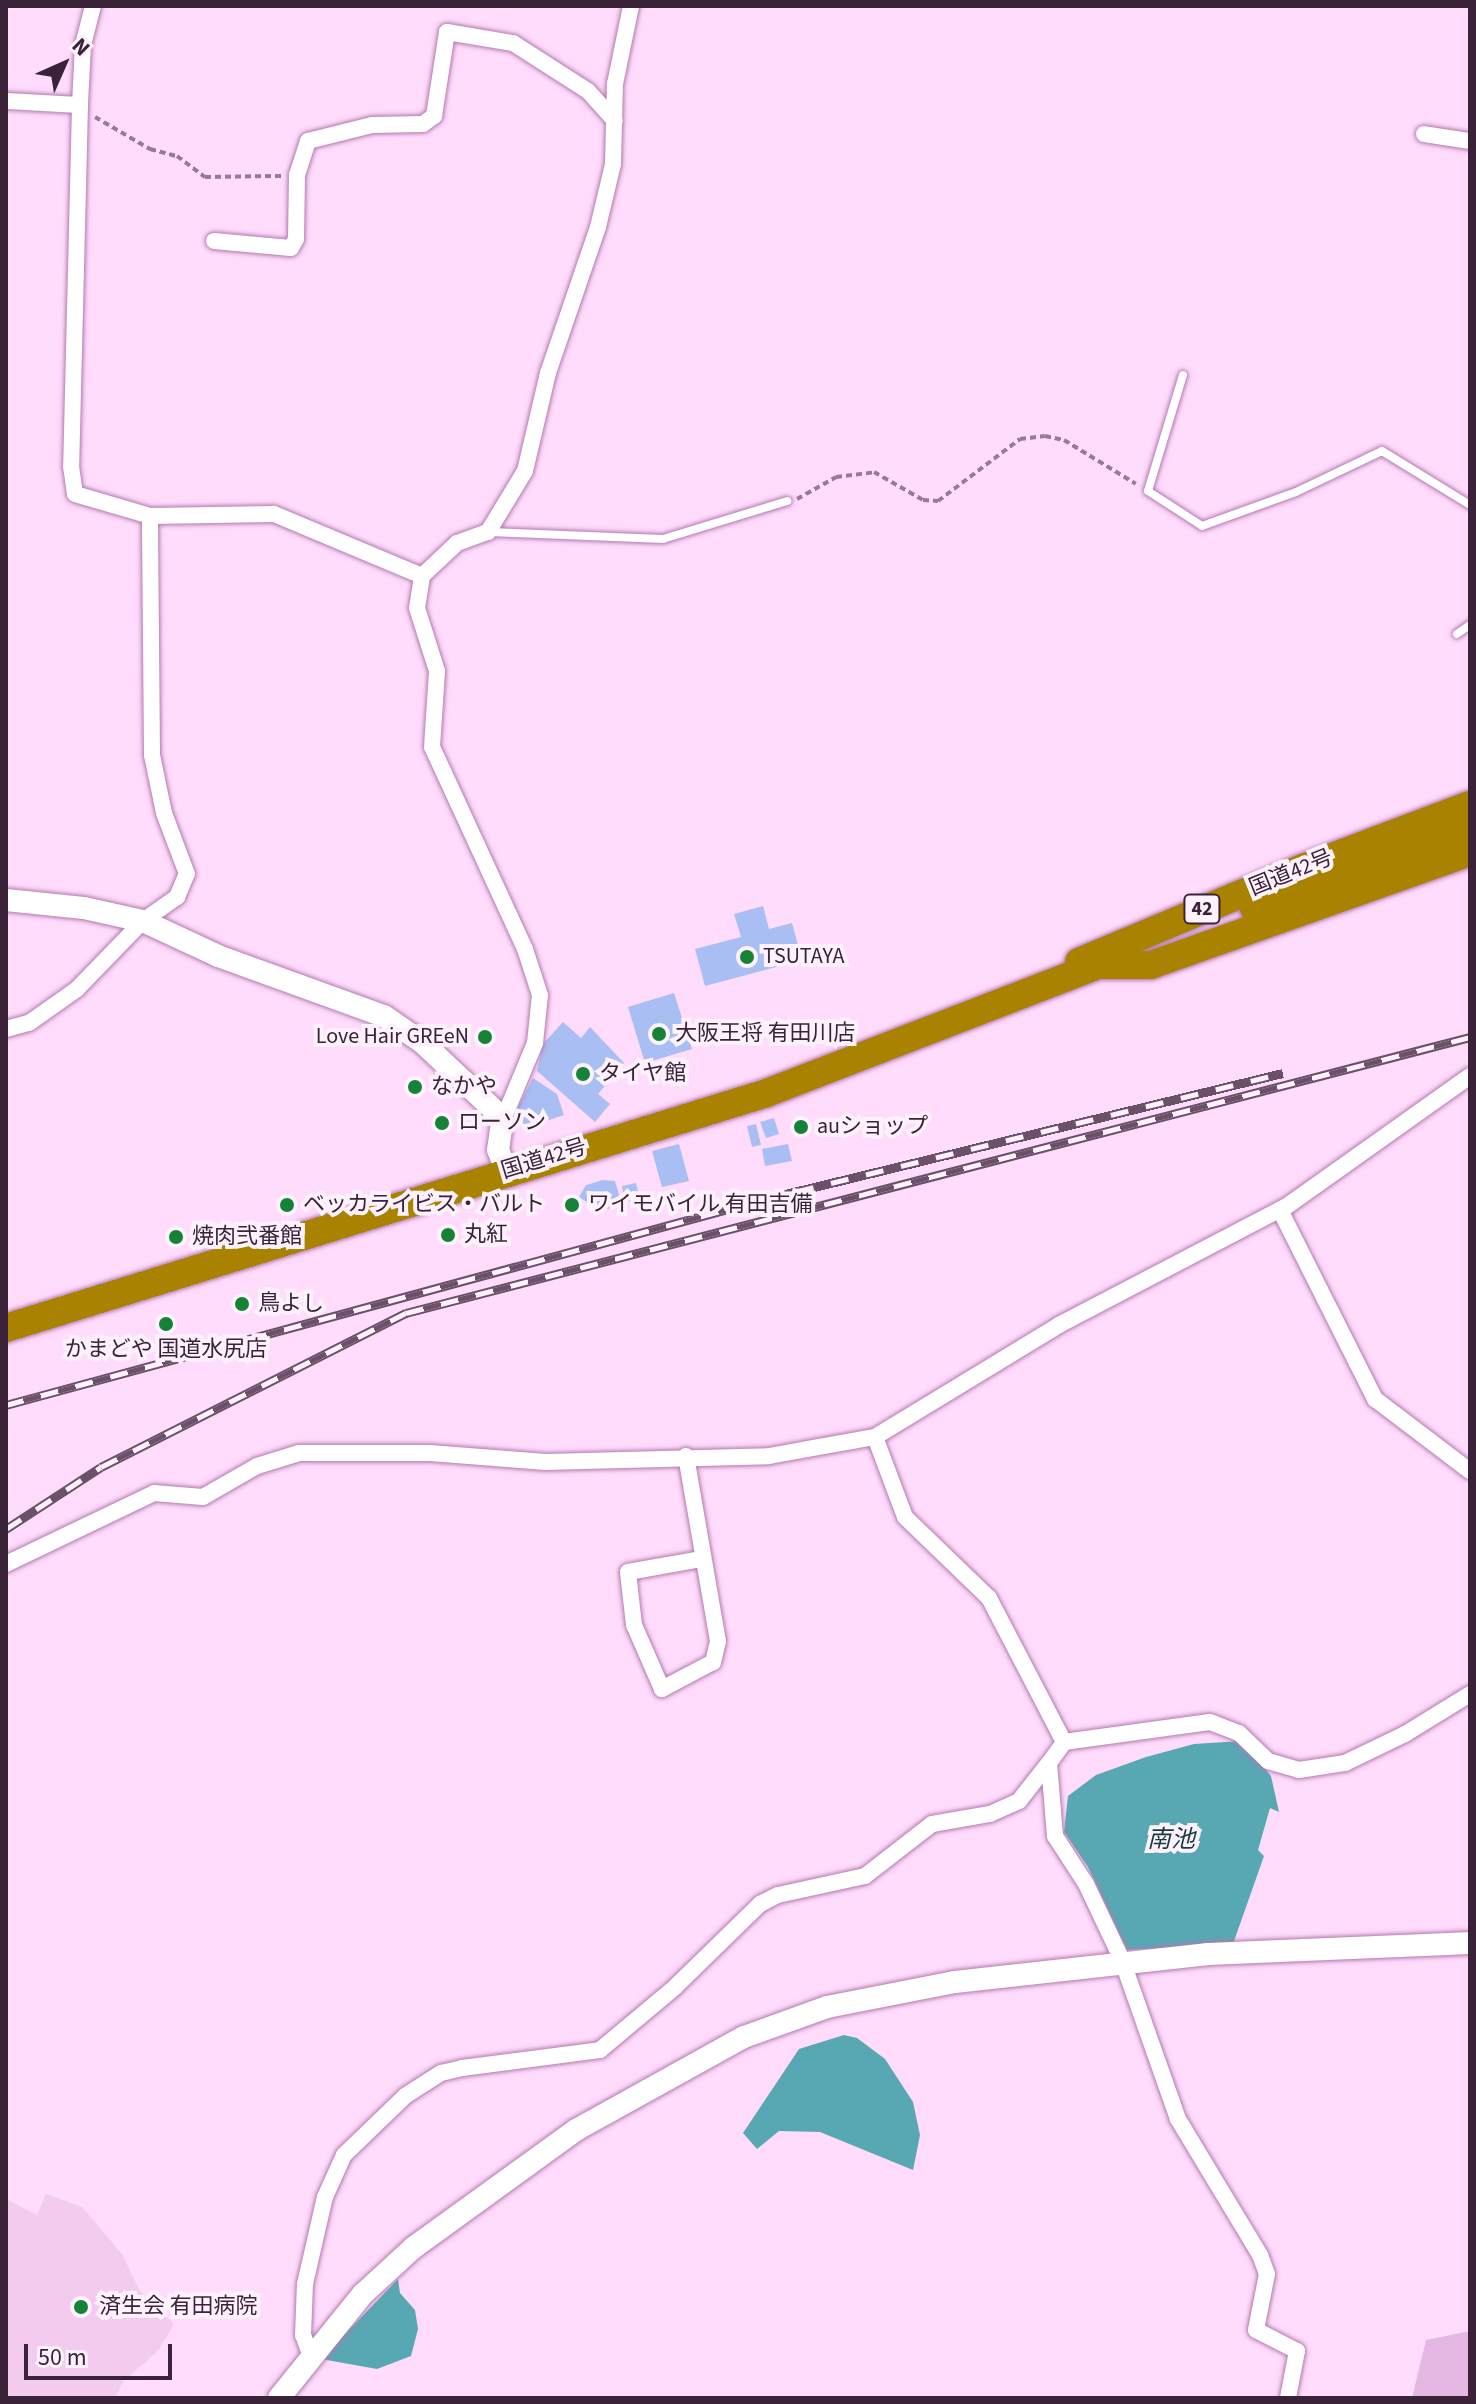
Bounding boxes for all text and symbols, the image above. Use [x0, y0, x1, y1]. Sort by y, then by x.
north arrow [24, 24, 104, 104]
text: N [64, 31, 97, 64]
street label: 国道42号 [1245, 844, 1337, 902]
road number: 42 [1182, 893, 1222, 925]
place label: TSUTAYA [763, 944, 845, 970]
marker: TSUTAYA [738, 948, 756, 966]
place label: 大阪王将 有田川店 [675, 1021, 855, 1047]
place label: Love Hair GREeN [316, 1024, 469, 1050]
marker: 大阪王将 有田川店 [650, 1025, 668, 1043]
marker: Love Hair GREeN [476, 1028, 494, 1046]
place label: タイヤ館 [599, 1061, 687, 1087]
marker: タイヤ館 [574, 1065, 592, 1083]
place label: なかや [431, 1074, 497, 1100]
marker: なかや [406, 1078, 424, 1096]
place label: ローソン [458, 1110, 546, 1136]
marker: ローソン [433, 1114, 451, 1132]
place label: auショップ [817, 1114, 928, 1140]
marker: auショップ [792, 1118, 810, 1136]
street label: 国道42号 [498, 1134, 590, 1184]
place label: ベッカライビス・バルト [303, 1192, 545, 1218]
place label: ワイモバイル 有田吉備 [588, 1192, 812, 1218]
marker: ベッカライビス・バルト [278, 1196, 296, 1214]
marker: ワイモバイル 有田吉備 [563, 1196, 581, 1214]
place label: 丸紅 [464, 1222, 508, 1248]
place label: 焼肉弐番館 [192, 1224, 302, 1250]
marker: 丸紅 [439, 1226, 457, 1244]
marker: 焼肉弐番館 [167, 1228, 185, 1246]
place label: 鳥よし [258, 1291, 324, 1317]
marker: 鳥よし [233, 1295, 251, 1313]
marker: かまどや 国道水尻店 [157, 1315, 175, 1333]
place label: かまどや 国道水尻店 [65, 1337, 267, 1363]
water label: 南池 [1147, 1826, 1195, 1854]
place label: 済生会 有田病院 [99, 2294, 257, 2320]
marker: 済生会 有田病院 [70, 2296, 92, 2318]
scale bar [28, 2328, 176, 2378]
text: 50 m [38, 2340, 87, 2375]

